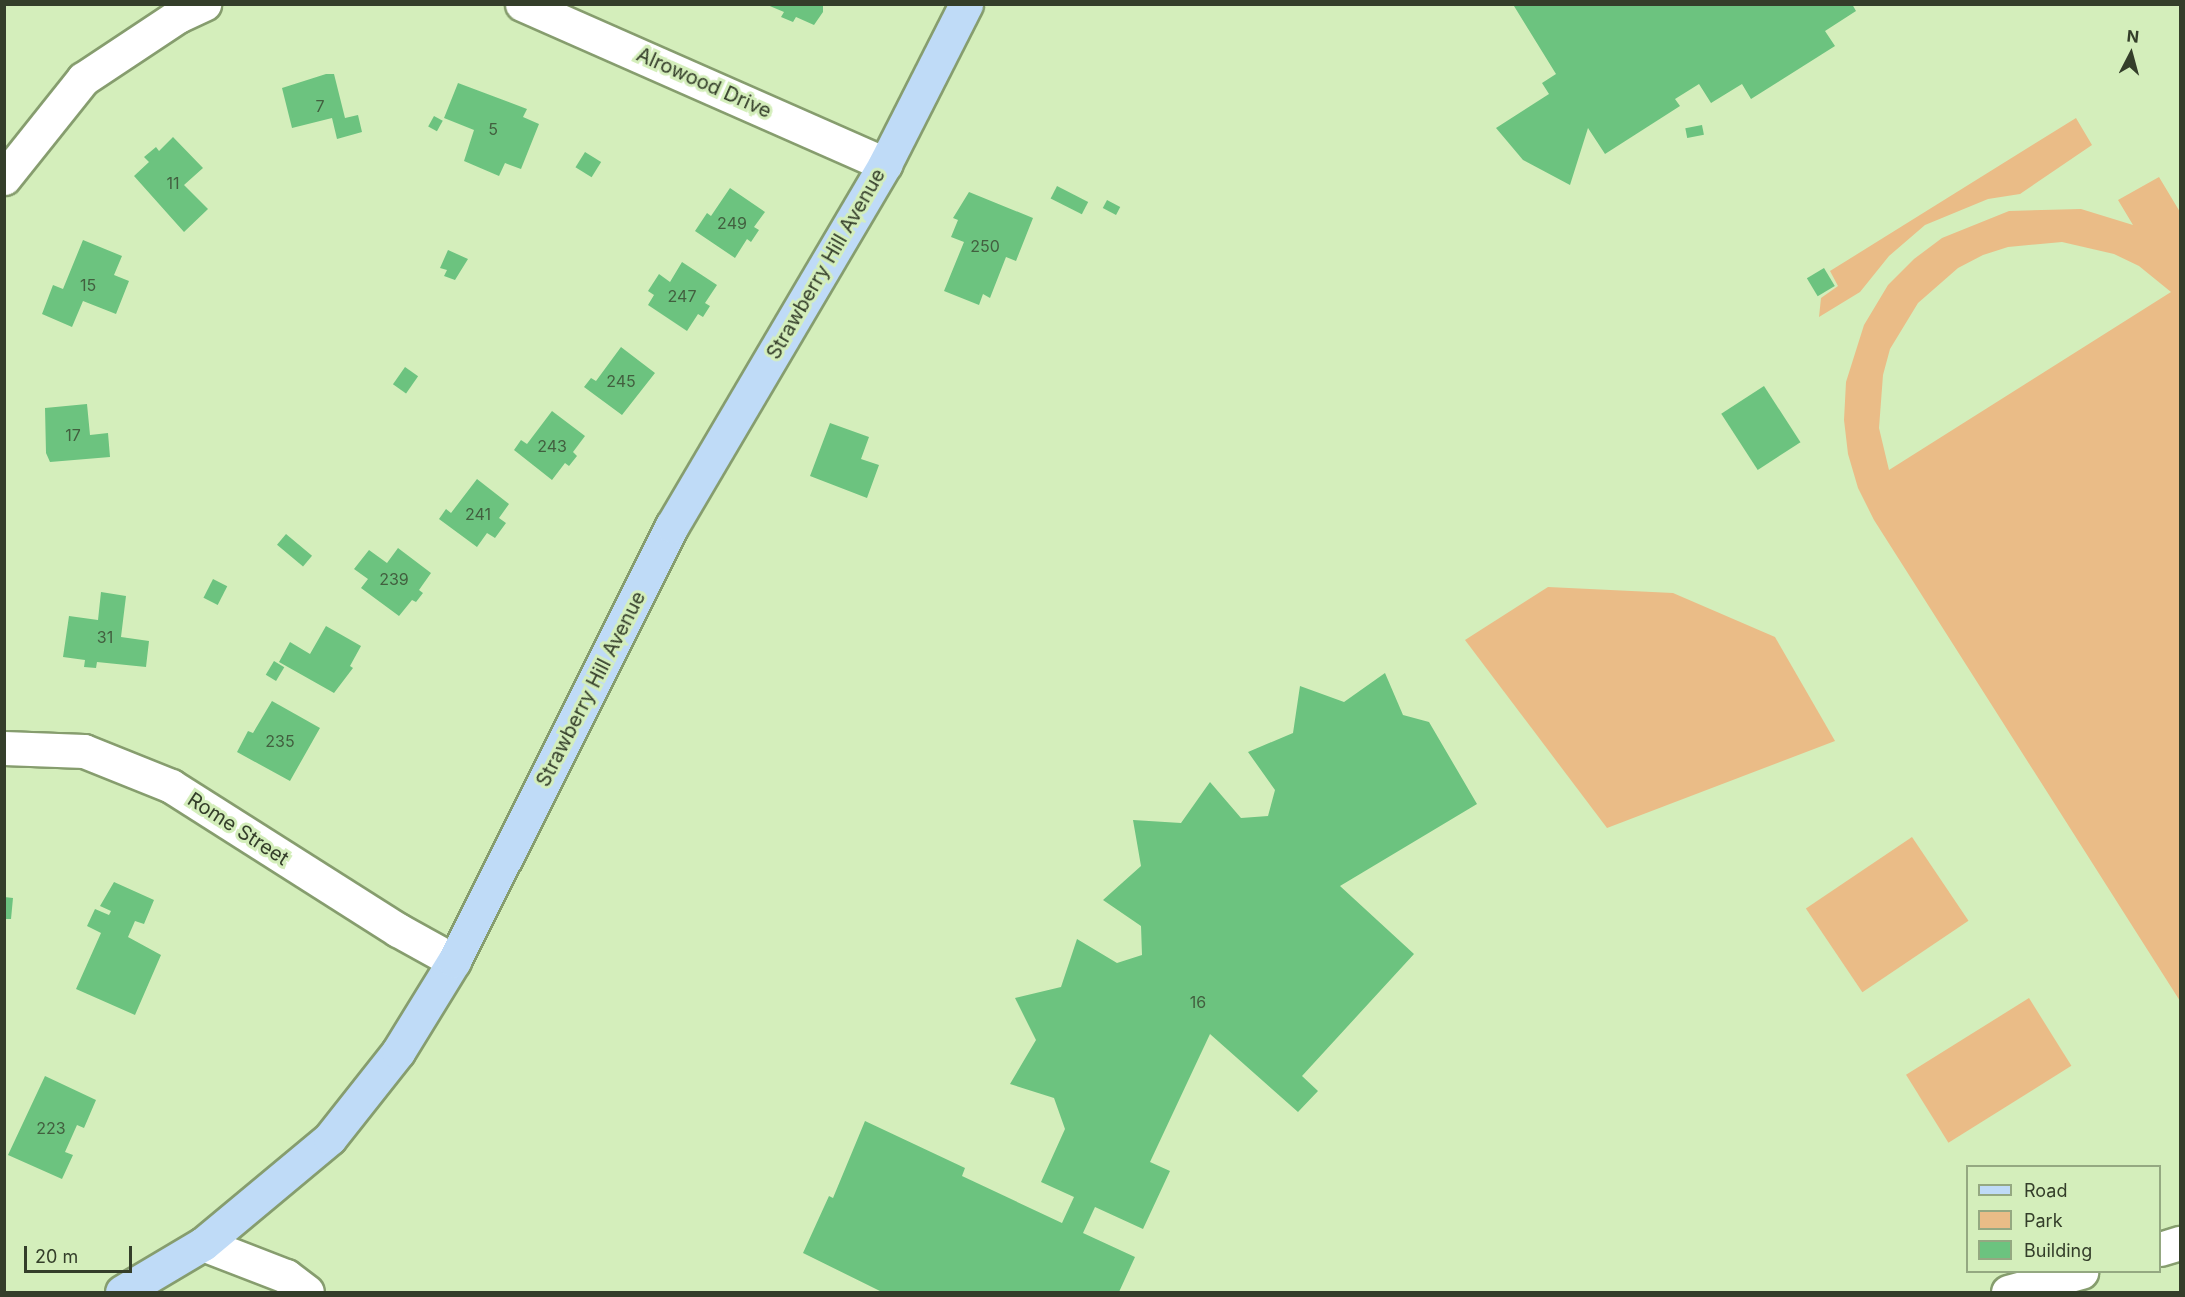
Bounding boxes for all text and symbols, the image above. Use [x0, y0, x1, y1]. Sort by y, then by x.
north arrow [2101, 24, 2161, 84]
text: N [2126, 26, 2140, 47]
street label: Alrowood Drive [633, 43, 775, 123]
house number: 7 [315, 96, 325, 116]
house number: 5 [488, 119, 498, 139]
street label: Strawberry Hill Avenue [762, 164, 890, 364]
house number: 11 [166, 173, 180, 193]
house number: 249 [717, 213, 747, 233]
house number: 250 [970, 236, 1000, 256]
house number: 15 [80, 275, 96, 295]
house number: 247 [668, 286, 696, 306]
house number: 245 [606, 371, 636, 391]
house number: 17 [65, 425, 81, 445]
house number: 243 [537, 436, 567, 456]
house number: 241 [465, 504, 491, 524]
house number: 239 [379, 569, 409, 589]
street label: Strawberry Hill Avenue [531, 587, 651, 791]
house number: 31 [97, 627, 113, 647]
house number: 235 [265, 731, 295, 751]
street label: Rome Street [183, 787, 293, 871]
house number: 16 [1190, 992, 1206, 1012]
house number: 223 [36, 1118, 66, 1138]
legend [1966, 1165, 2161, 1273]
text: Road [2024, 1180, 2067, 1201]
text: Park [2024, 1210, 2063, 1231]
scale bar [27, 1234, 135, 1272]
text: Building [2024, 1240, 2092, 1261]
text: 20 m [35, 1246, 78, 1267]

